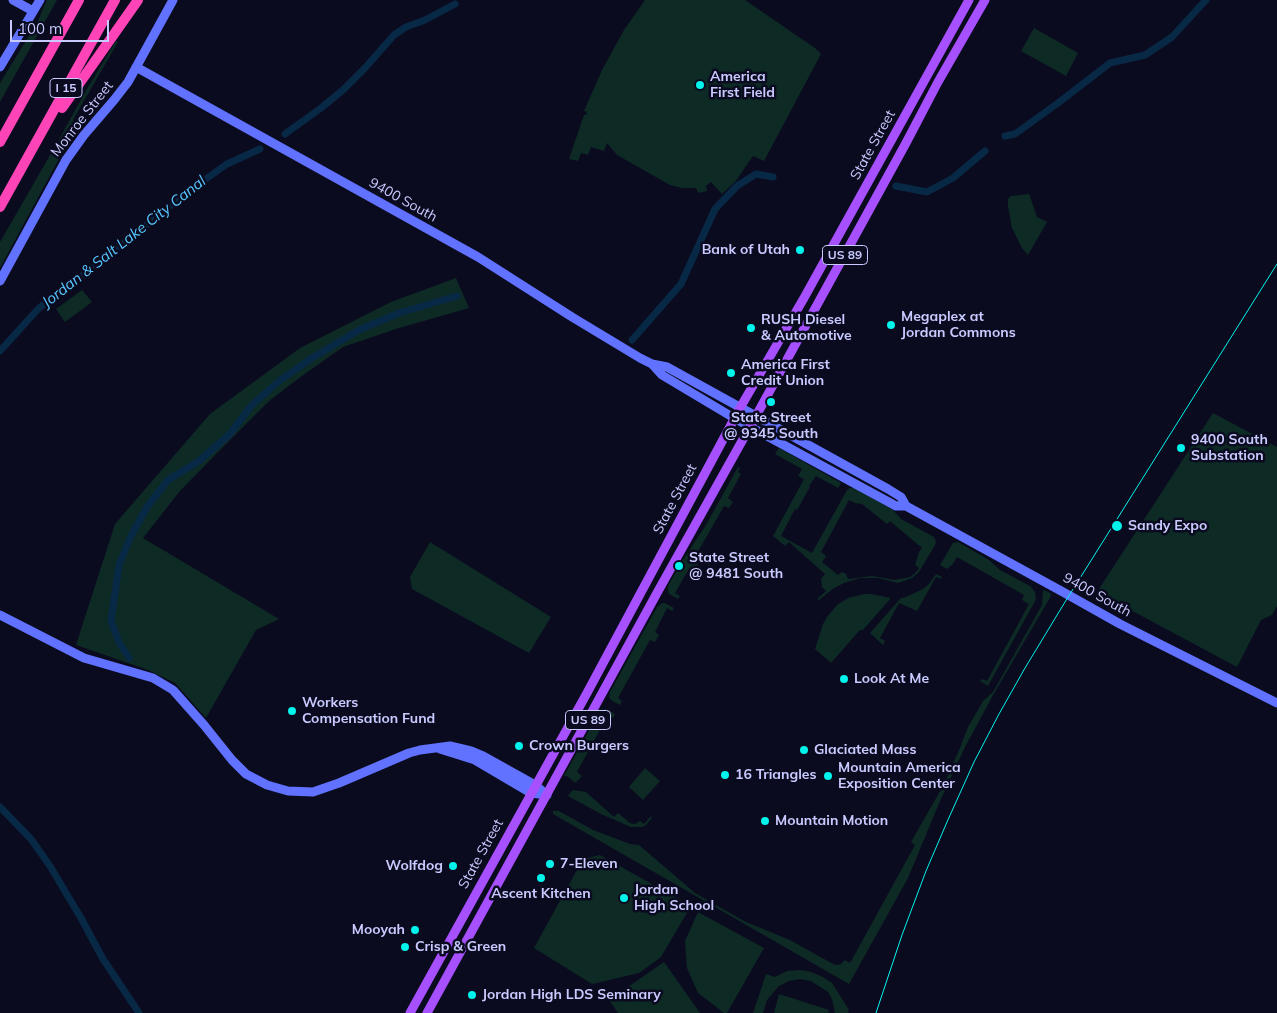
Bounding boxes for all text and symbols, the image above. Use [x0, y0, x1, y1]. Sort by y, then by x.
scale bar [12, 10, 111, 42]
text: 100 m [18, 19, 62, 38]
place label: America First Field [710, 69, 775, 102]
street label: Monroe Street [47, 78, 117, 160]
road number: I 15 [50, 78, 82, 98]
marker: America First Field [694, 79, 706, 91]
street label: State Street [847, 107, 899, 183]
water label: Jordan & Salt Lake City Canal [39, 172, 209, 312]
street label: 9400 South [366, 174, 440, 226]
place label: Bank of Utah [702, 242, 790, 258]
marker: Bank of Utah [794, 244, 806, 256]
road number: US 89 [822, 246, 868, 264]
place label: Megaplex at Jordan Commons [901, 309, 1016, 342]
place label: RUSH Diesel & Automotive [761, 312, 852, 344]
marker: Megaplex at Jordan Commons [885, 319, 897, 331]
marker: RUSH Diesel & Automotive [745, 322, 757, 334]
place label: America First Credit Union [741, 357, 830, 390]
marker: America First Credit Union [725, 367, 737, 379]
marker: State Street @ 9345 South [765, 396, 777, 408]
place label: State Street @ 9345 South [724, 410, 818, 442]
place label: 9400 South Substation [1191, 432, 1268, 464]
marker: 9400 South Substation [1175, 442, 1187, 454]
street label: State Street [650, 461, 700, 537]
place label: Sandy Expo [1128, 518, 1207, 534]
marker: Sandy Expo [1110, 519, 1124, 533]
place label: State Street @ 9481 South [689, 550, 783, 582]
marker: State Street @ 9481 South [673, 560, 685, 572]
street label: 9400 South [1060, 569, 1134, 621]
place label: Look At Me [854, 671, 929, 687]
marker: Look At Me [838, 673, 850, 685]
place label: Workers Compensation Fund [302, 695, 435, 728]
marker: Workers Compensation Fund [286, 705, 298, 717]
road number: US 89 [566, 710, 610, 730]
place label: Crown Burgers [529, 738, 629, 754]
marker: Crown Burgers [513, 740, 525, 752]
place label: Glaciated Mass [814, 742, 916, 758]
marker: Glaciated Mass [798, 744, 810, 756]
place label: Mountain America Exposition Center [838, 760, 961, 792]
place label: 16 Triangles [735, 767, 817, 783]
marker: 16 Triangles [719, 769, 731, 781]
marker: Mountain America Exposition Center [822, 770, 834, 782]
place label: Mountain Motion [775, 813, 888, 829]
marker: Mountain Motion [759, 815, 771, 827]
street label: State Street [455, 816, 507, 892]
place label: 7-Eleven [560, 856, 618, 872]
place label: Wolfdog [386, 858, 443, 874]
marker: 7-Eleven [544, 858, 556, 870]
marker: Wolfdog [447, 860, 459, 872]
marker: Ascent Kitchen [535, 872, 547, 884]
place label: Jordan High School [634, 882, 714, 914]
place label: Ascent Kitchen [491, 886, 591, 902]
marker: Jordan High School [618, 892, 630, 904]
place label: Mooyah [352, 922, 405, 938]
marker: Mooyah [409, 924, 421, 936]
place label: Crisp & Green [415, 939, 506, 955]
marker: Crisp & Green [399, 941, 411, 953]
place label: Jordan High LDS Seminary [482, 987, 661, 1003]
marker: Jordan High LDS Seminary [466, 989, 478, 1001]

